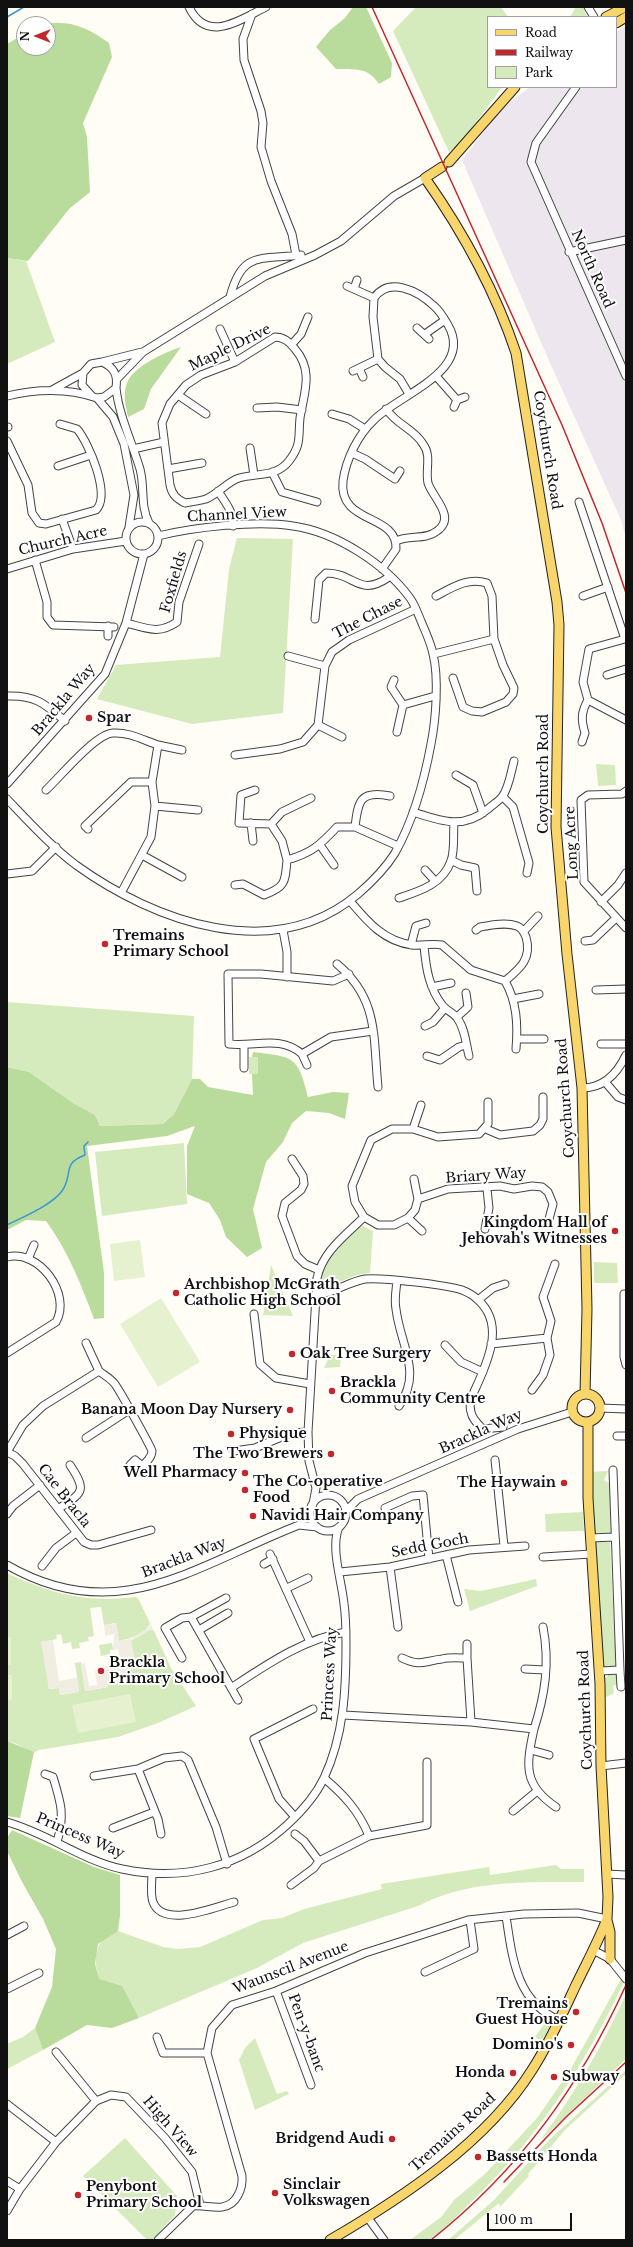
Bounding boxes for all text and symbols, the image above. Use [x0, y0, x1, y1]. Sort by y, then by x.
north arrow [16, 16, 56, 56]
legend [487, 16, 617, 88]
text: Road [525, 25, 557, 40]
text: N [18, 31, 32, 41]
text: Railway [525, 45, 573, 60]
text: Park [525, 65, 553, 80]
street label: North Road [567, 227, 617, 311]
street label: Maple Drive [186, 321, 274, 375]
street label: Coychurch Road [529, 389, 565, 511]
street label: Channel View [187, 504, 287, 526]
street label: Church Acre [17, 523, 109, 559]
street label: Foxfields [157, 549, 191, 615]
street label: The Chase [330, 593, 406, 643]
street label: Brackla Way [29, 660, 99, 740]
place label: Spar [97, 710, 131, 726]
marker: Spar [84, 713, 94, 723]
street label: Coychurch Road [536, 714, 552, 834]
street label: Long Acre [562, 806, 582, 880]
place label: Tremains Primary School [113, 928, 229, 960]
marker: Tremains Primary School [100, 939, 110, 949]
street label: Coychurch Road [553, 1037, 579, 1159]
street label: Briary Way [445, 1165, 527, 1187]
place label: Kingdom Hall of Jehovah's Witnesses [462, 1215, 607, 1248]
marker: Kingdom Hall of Jehovah's Witnesses [610, 1226, 620, 1236]
place label: Archbishop McGrath Catholic High School [184, 1277, 341, 1310]
marker: Archbishop McGrath Catholic High School [171, 1288, 181, 1298]
place label: Oak Tree Surgery [300, 1346, 431, 1362]
marker: Oak Tree Surgery [287, 1349, 297, 1359]
place label: Brackla Community Centre [340, 1375, 485, 1408]
marker: Brackla Community Centre [327, 1386, 337, 1396]
place label: Banana Moon Day Nursery [81, 1402, 282, 1418]
marker: Banana Moon Day Nursery [285, 1405, 295, 1415]
street label: Brackla Way [437, 1406, 525, 1458]
place label: Physique [239, 1426, 307, 1442]
marker: Physique [226, 1429, 236, 1439]
place label: The Two Brewers [193, 1446, 323, 1462]
marker: The Two Brewers [326, 1449, 336, 1459]
street label: Cae Bracla [34, 1461, 94, 1531]
place label: Well Pharmacy [124, 1465, 237, 1481]
marker: Well Pharmacy [240, 1468, 250, 1478]
place label: The Co-operative Food [253, 1474, 383, 1506]
place label: The Haywain [457, 1475, 556, 1491]
marker: The Haywain [559, 1478, 569, 1488]
marker: The Co-operative Food [240, 1485, 250, 1495]
place label: Navidi Hair Company [261, 1508, 424, 1524]
marker: Navidi Hair Company [248, 1511, 258, 1521]
street label: Sedd Goch [390, 1530, 470, 1562]
street label: Brackla Way [139, 1534, 229, 1582]
street label: Princess Way [319, 1626, 341, 1722]
street label: Coychurch Road [576, 1650, 596, 1770]
place label: Brackla Primary School [109, 1655, 225, 1688]
marker: Brackla Primary School [96, 1666, 106, 1676]
street label: Princess Way [33, 1810, 127, 1862]
street label: Waunscil Avenue [231, 1938, 351, 1998]
street label: Pen-y-banc [284, 1991, 328, 2075]
place label: Tremains Guest House [475, 1996, 568, 2028]
marker: Tremains Guest House [571, 2007, 581, 2017]
place label: Domino's [492, 2037, 563, 2053]
marker: Domino's [566, 2040, 576, 2050]
place label: Honda [455, 2065, 505, 2081]
marker: Honda [508, 2068, 518, 2078]
place label: Subway [562, 2069, 619, 2085]
marker: Subway [549, 2072, 559, 2082]
street label: Tremains Road [407, 2090, 499, 2176]
street label: High View [139, 2093, 201, 2161]
place label: Bridgend Audi [275, 2131, 384, 2147]
marker: Bridgend Audi [387, 2134, 397, 2144]
place label: Bassetts Honda [486, 2149, 597, 2165]
marker: Bassetts Honda [473, 2152, 483, 2162]
place label: Sinclair Volkswagen [283, 2177, 370, 2210]
place label: Penybont Primary School [86, 2179, 202, 2212]
marker: Sinclair Volkswagen [270, 2188, 280, 2198]
marker: Penybont Primary School [73, 2190, 83, 2200]
scale bar [489, 2205, 574, 2231]
text: 100 m [494, 2212, 533, 2227]

